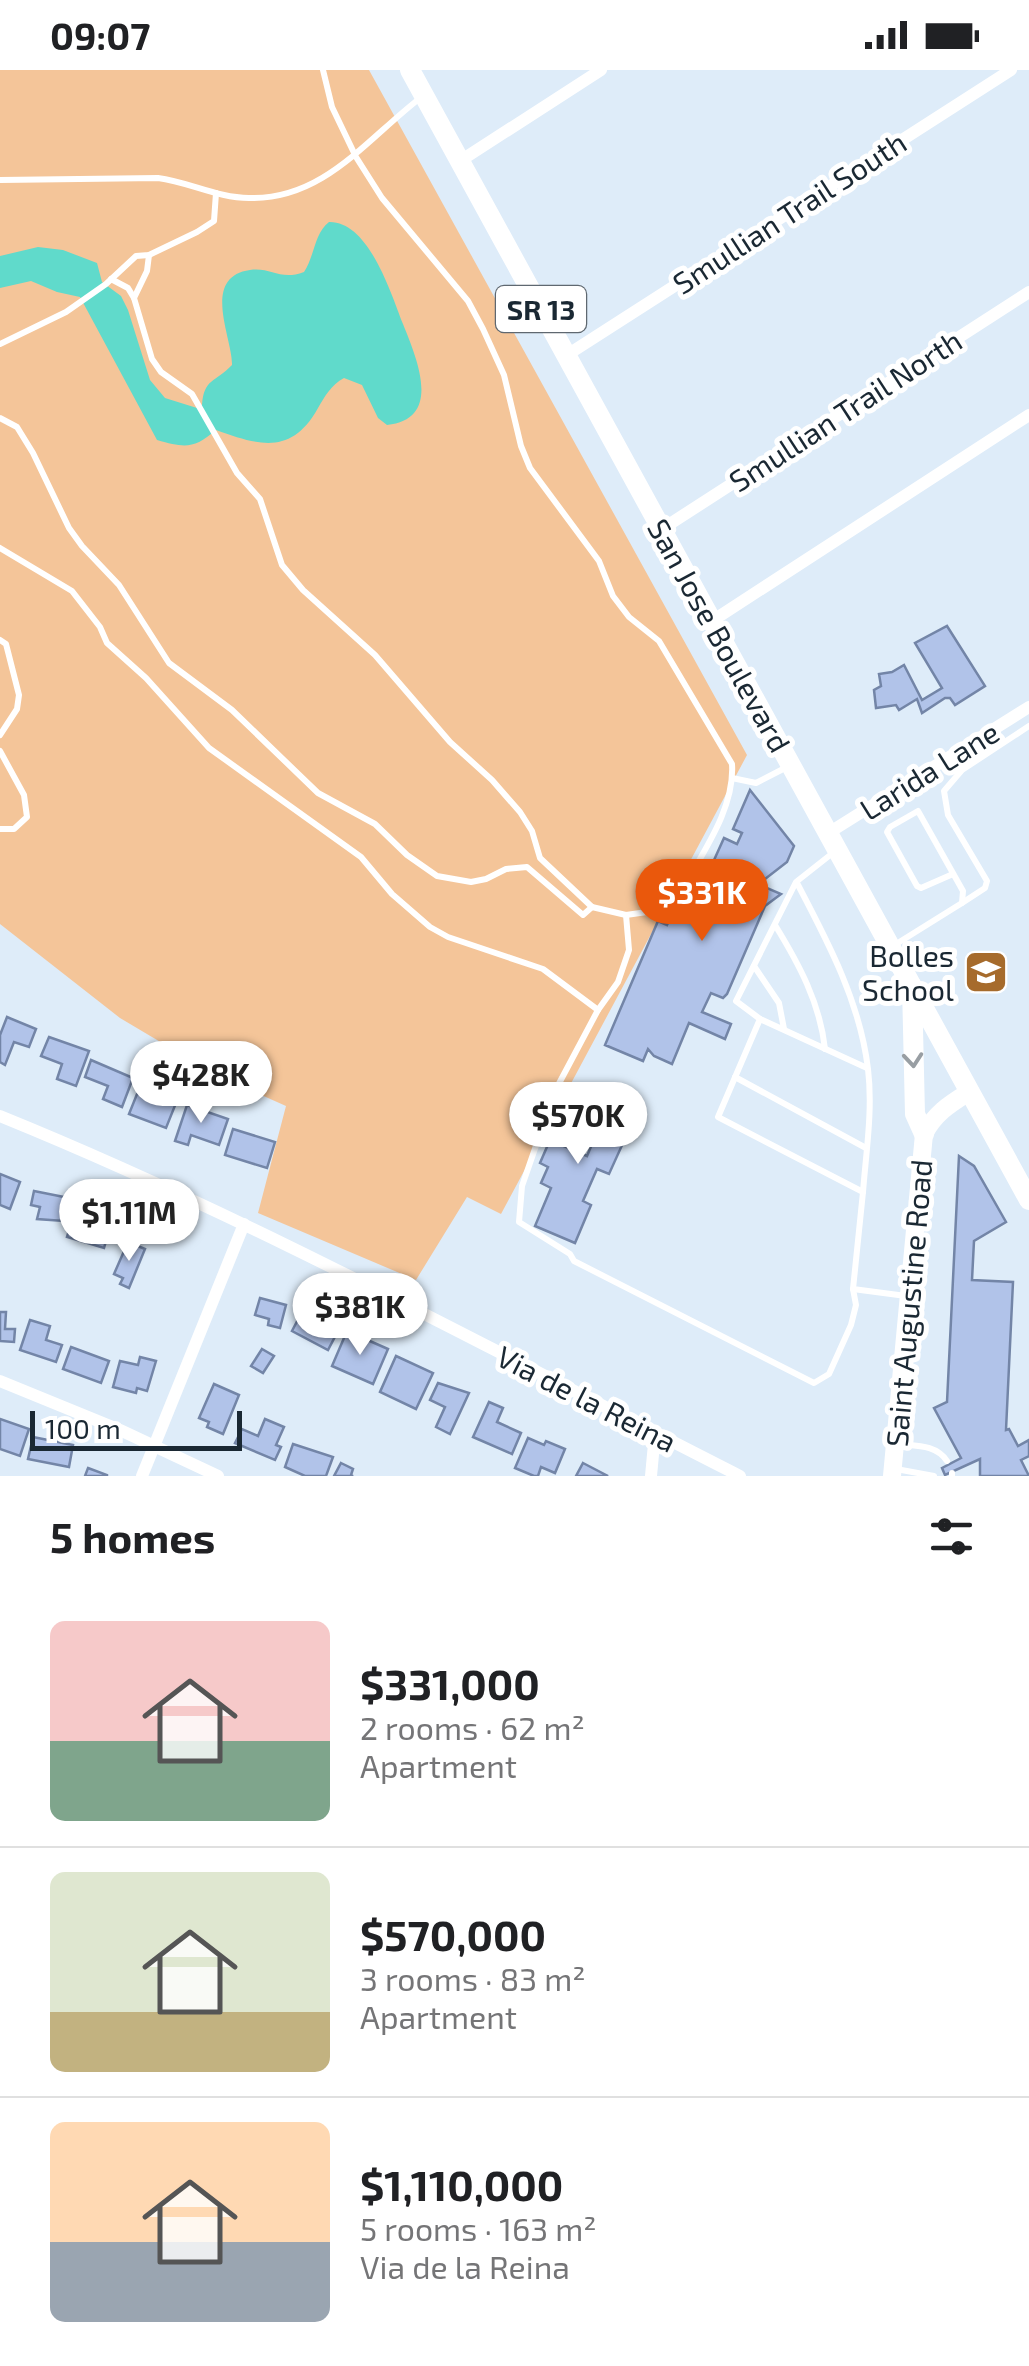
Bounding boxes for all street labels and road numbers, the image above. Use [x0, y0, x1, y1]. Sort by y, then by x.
street label: Smullian Trail South [666, 123, 912, 301]
road number: SR 13 [496, 286, 586, 332]
street label: Smullian Trail North [722, 321, 968, 499]
street label: San Jose Boulevard [641, 512, 799, 758]
street label: Larida Lane [853, 713, 1005, 827]
street label: Saint Augustine Road [877, 1158, 939, 1448]
street label: Via de la Reina [491, 1337, 683, 1459]

